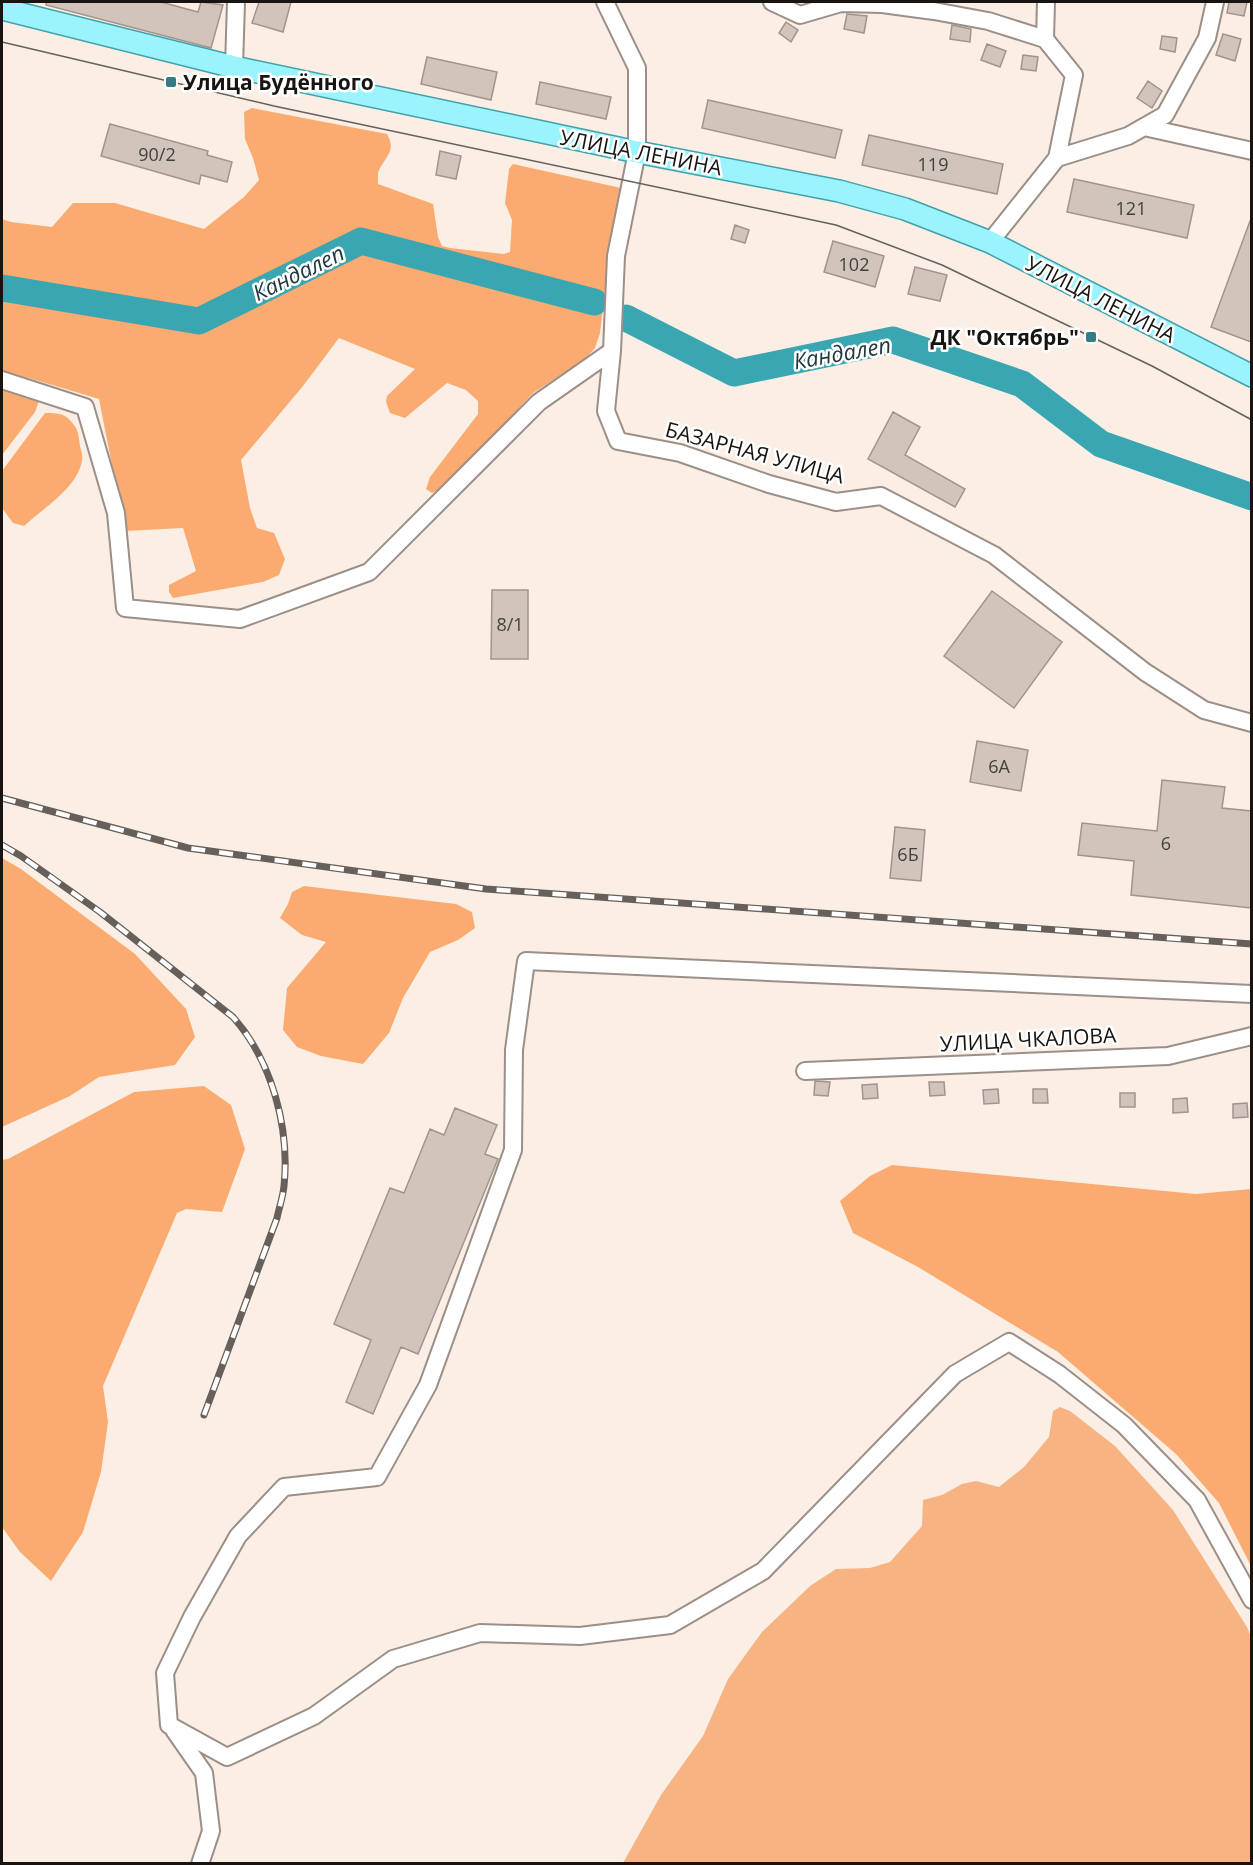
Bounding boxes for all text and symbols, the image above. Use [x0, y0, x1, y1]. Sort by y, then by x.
place label: Улица Будённого [183, 68, 374, 96]
marker: Улица Будённого [164, 75, 178, 89]
street label: УЛИЦА ЛЕНИНА [558, 123, 725, 182]
house number: 90/2 [138, 142, 176, 166]
house number: 119 [918, 152, 948, 176]
house number: 121 [1116, 196, 1146, 220]
water label: Кандалеп [247, 237, 349, 307]
street label: УЛИЦА ЛЕНИНА [1021, 249, 1181, 349]
house number: 102 [839, 252, 869, 276]
place label: ДК "Октябрь" [931, 323, 1079, 351]
water label: Кандалеп [791, 329, 893, 375]
marker: ДК "Октябрь" [1084, 330, 1098, 344]
street label: БАЗАРНАЯ УЛИЦА [662, 415, 848, 490]
house number: 8/1 [496, 612, 524, 636]
house number: 6А [988, 754, 1010, 778]
house number: 6 [1161, 831, 1171, 855]
house number: 6Б [897, 842, 919, 866]
street label: УЛИЦА ЧКАЛОВА [939, 1020, 1118, 1058]

